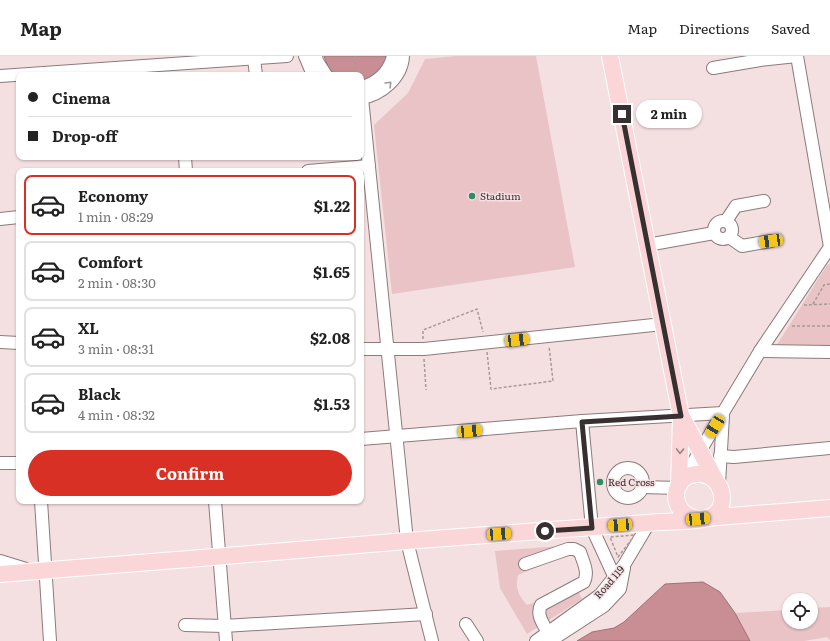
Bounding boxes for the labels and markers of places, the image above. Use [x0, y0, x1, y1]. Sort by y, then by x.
place label: Stadium [480, 188, 521, 203]
marker: Stadium [467, 191, 477, 201]
place label: Red Cross [608, 474, 655, 489]
marker: Red Cross [595, 477, 605, 487]

